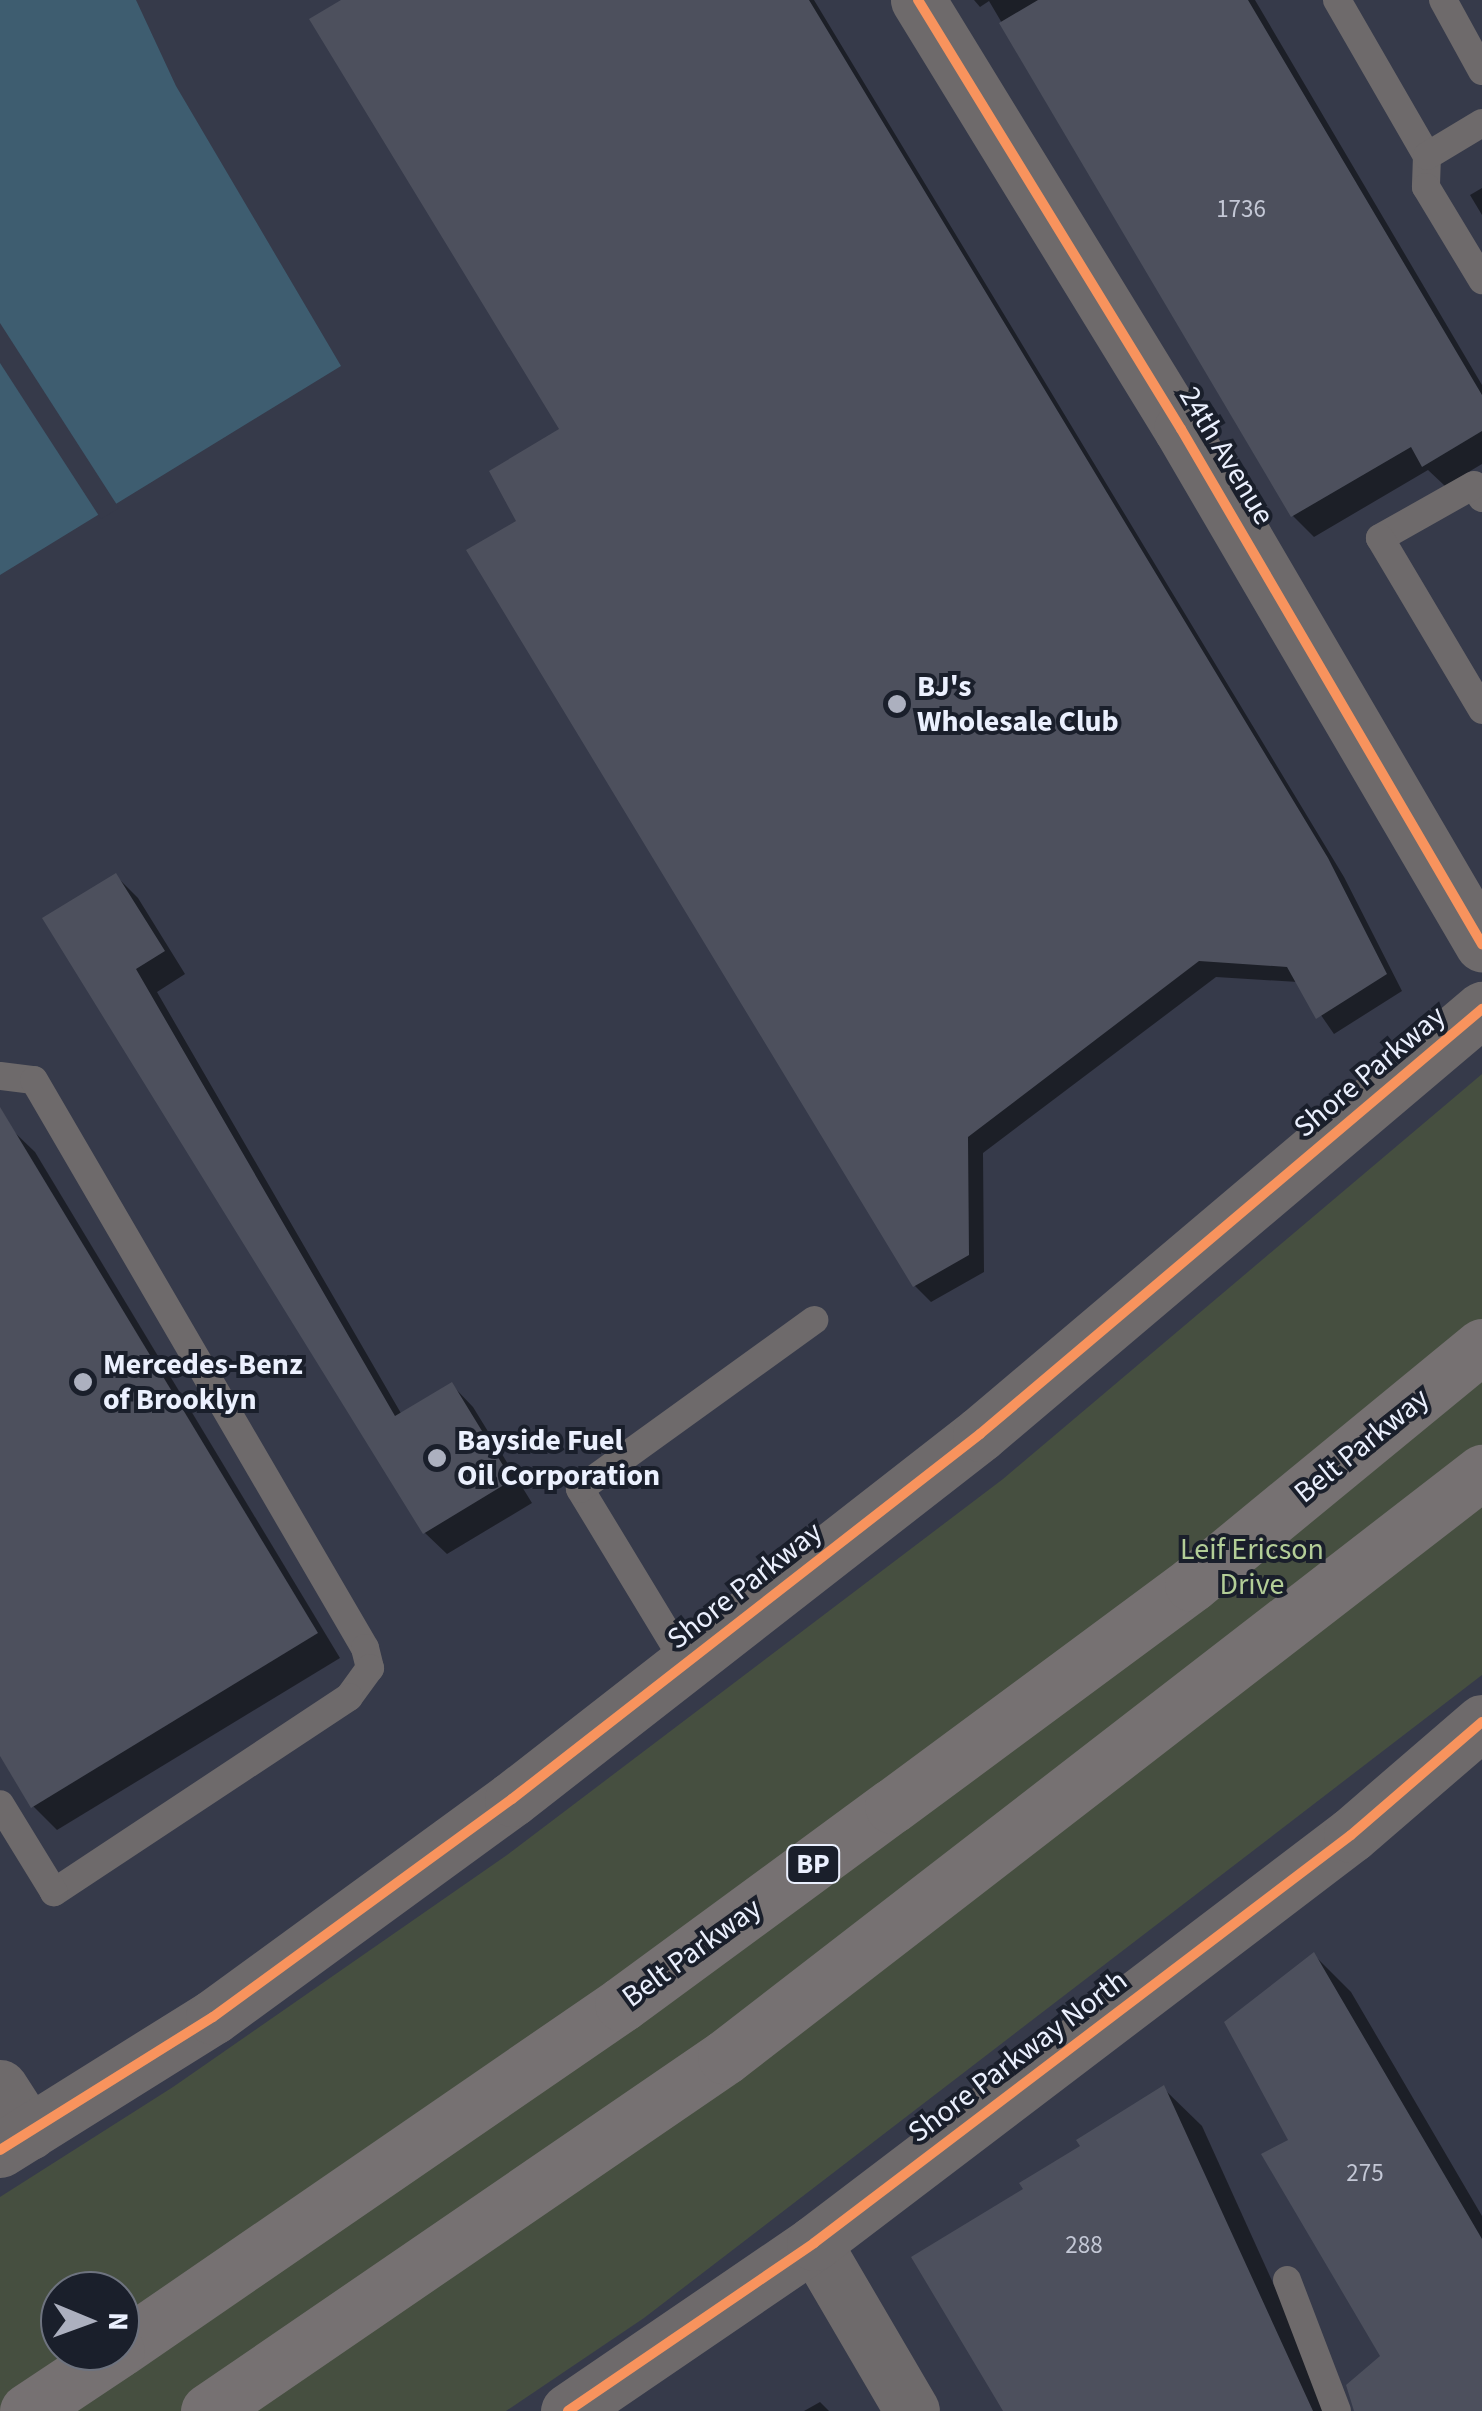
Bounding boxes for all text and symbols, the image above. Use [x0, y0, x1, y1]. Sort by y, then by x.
house number: 1736 [1216, 194, 1266, 224]
street label: 24th Avenue [1171, 380, 1281, 532]
place label: BJ's Wholesale Club [917, 669, 1119, 740]
marker: BJ's Wholesale Club [886, 693, 908, 715]
street label: Shore Parkway [1287, 998, 1453, 1146]
place label: Mercedes-Benz of Brooklyn [103, 1347, 303, 1418]
marker: Mercedes-Benz of Brooklyn [72, 1371, 94, 1393]
street label: Belt Parkway [1287, 1381, 1437, 1511]
place label: Bayside Fuel Oil Corporation [457, 1423, 660, 1494]
marker: Bayside Fuel Oil Corporation [426, 1447, 448, 1469]
street label: Shore Parkway [661, 1515, 829, 1657]
park label: Leif Ericson Drive [1180, 1532, 1324, 1602]
road number: BP [786, 1841, 840, 1887]
street label: Belt Parkway [616, 1891, 768, 2015]
street label: Shore Parkway North [902, 1963, 1134, 2151]
house number: 275 [1346, 2158, 1384, 2188]
house number: 288 [1065, 2230, 1103, 2260]
north arrow [40, 2271, 140, 2371]
text: N [98, 2312, 138, 2331]

